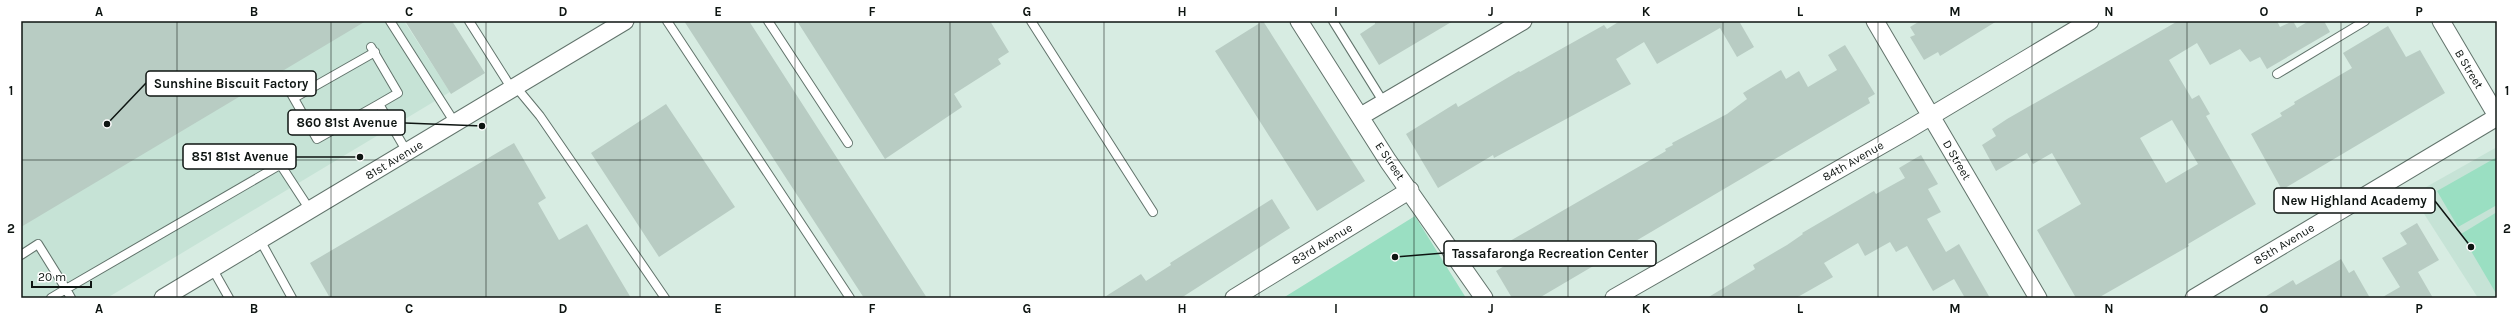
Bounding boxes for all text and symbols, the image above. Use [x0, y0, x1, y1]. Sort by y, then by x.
text: A [95, 4, 103, 19]
text: B [250, 4, 258, 19]
text: C [405, 4, 413, 19]
text: D [559, 4, 568, 19]
text: E [714, 4, 722, 19]
text: F [868, 4, 876, 19]
text: G [1023, 4, 1031, 19]
text: H [1177, 4, 1187, 19]
text: I [1334, 4, 1338, 19]
text: J [1488, 4, 1494, 19]
text: K [1642, 4, 1651, 19]
text: L [1797, 4, 1804, 19]
text: M [1949, 4, 1961, 19]
text: N [2104, 4, 2114, 19]
text: O [2260, 4, 2269, 19]
text: P [2415, 4, 2423, 19]
street label: B Street [2452, 47, 2486, 92]
callout: Sunshine Biscuit Factory [146, 71, 316, 96]
text: Sunshine Biscuit Factory [154, 76, 309, 91]
text: 1 [9, 83, 13, 98]
text: 1 [2505, 83, 2509, 98]
callout: 860 81st Avenue [288, 110, 405, 135]
text: 860 81st Avenue [297, 115, 397, 130]
street label: 81st Avenue [363, 137, 425, 183]
street label: 84th Avenue [1820, 138, 1886, 184]
street label: D Street [1940, 138, 1974, 183]
street label: E Street [1372, 139, 1408, 183]
callout: 851 81st Avenue [183, 144, 296, 169]
text: 851 81st Avenue [192, 149, 289, 164]
callout: New Highland Academy [2274, 188, 2435, 213]
text: New Highland Academy [2281, 193, 2427, 208]
street label: 83rd Avenue [1289, 220, 1355, 268]
street label: 85th Avenue [2251, 220, 2317, 268]
text: 2 [7, 221, 15, 236]
text: 2 [2503, 221, 2511, 236]
callout: Tassafaronga Recreation Center [1444, 241, 1656, 266]
text: Tassafaronga Recreation Center [1452, 246, 1649, 261]
scale bar [32, 263, 91, 289]
text: 20 m [38, 270, 66, 284]
text: A [95, 301, 103, 316]
text: B [250, 301, 258, 316]
text: C [405, 301, 413, 316]
text: D [559, 301, 568, 316]
text: E [714, 301, 722, 316]
text: F [868, 301, 876, 316]
text: G [1023, 301, 1031, 316]
text: H [1177, 301, 1187, 316]
text: I [1334, 301, 1338, 316]
text: J [1488, 301, 1494, 316]
text: K [1642, 301, 1651, 316]
text: L [1797, 301, 1804, 316]
text: M [1949, 301, 1961, 316]
text: N [2104, 301, 2114, 316]
text: O [2260, 301, 2269, 316]
text: P [2415, 301, 2423, 316]

